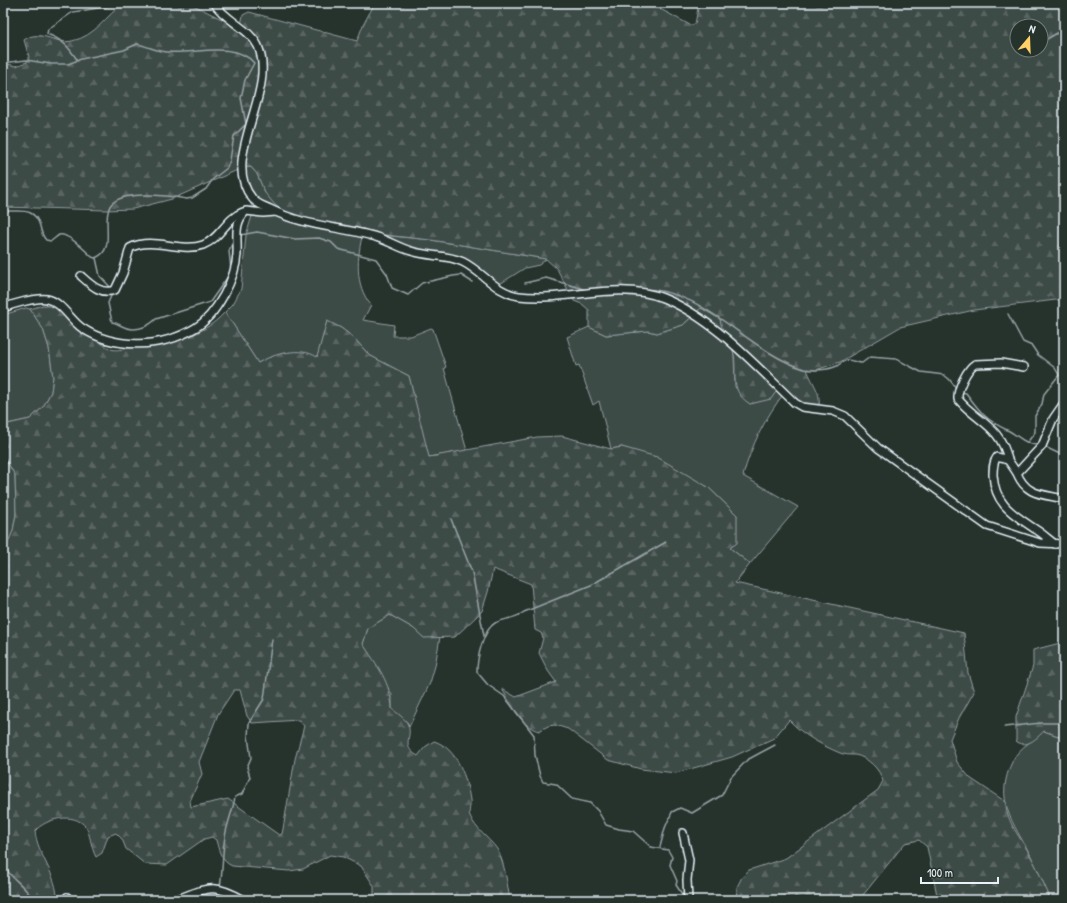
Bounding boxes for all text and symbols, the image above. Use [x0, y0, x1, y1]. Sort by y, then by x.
north arrow [1009, 18, 1049, 58]
text: N [1027, 21, 1037, 36]
scale bar [921, 859, 998, 885]
text: 100 m [927, 864, 953, 881]

